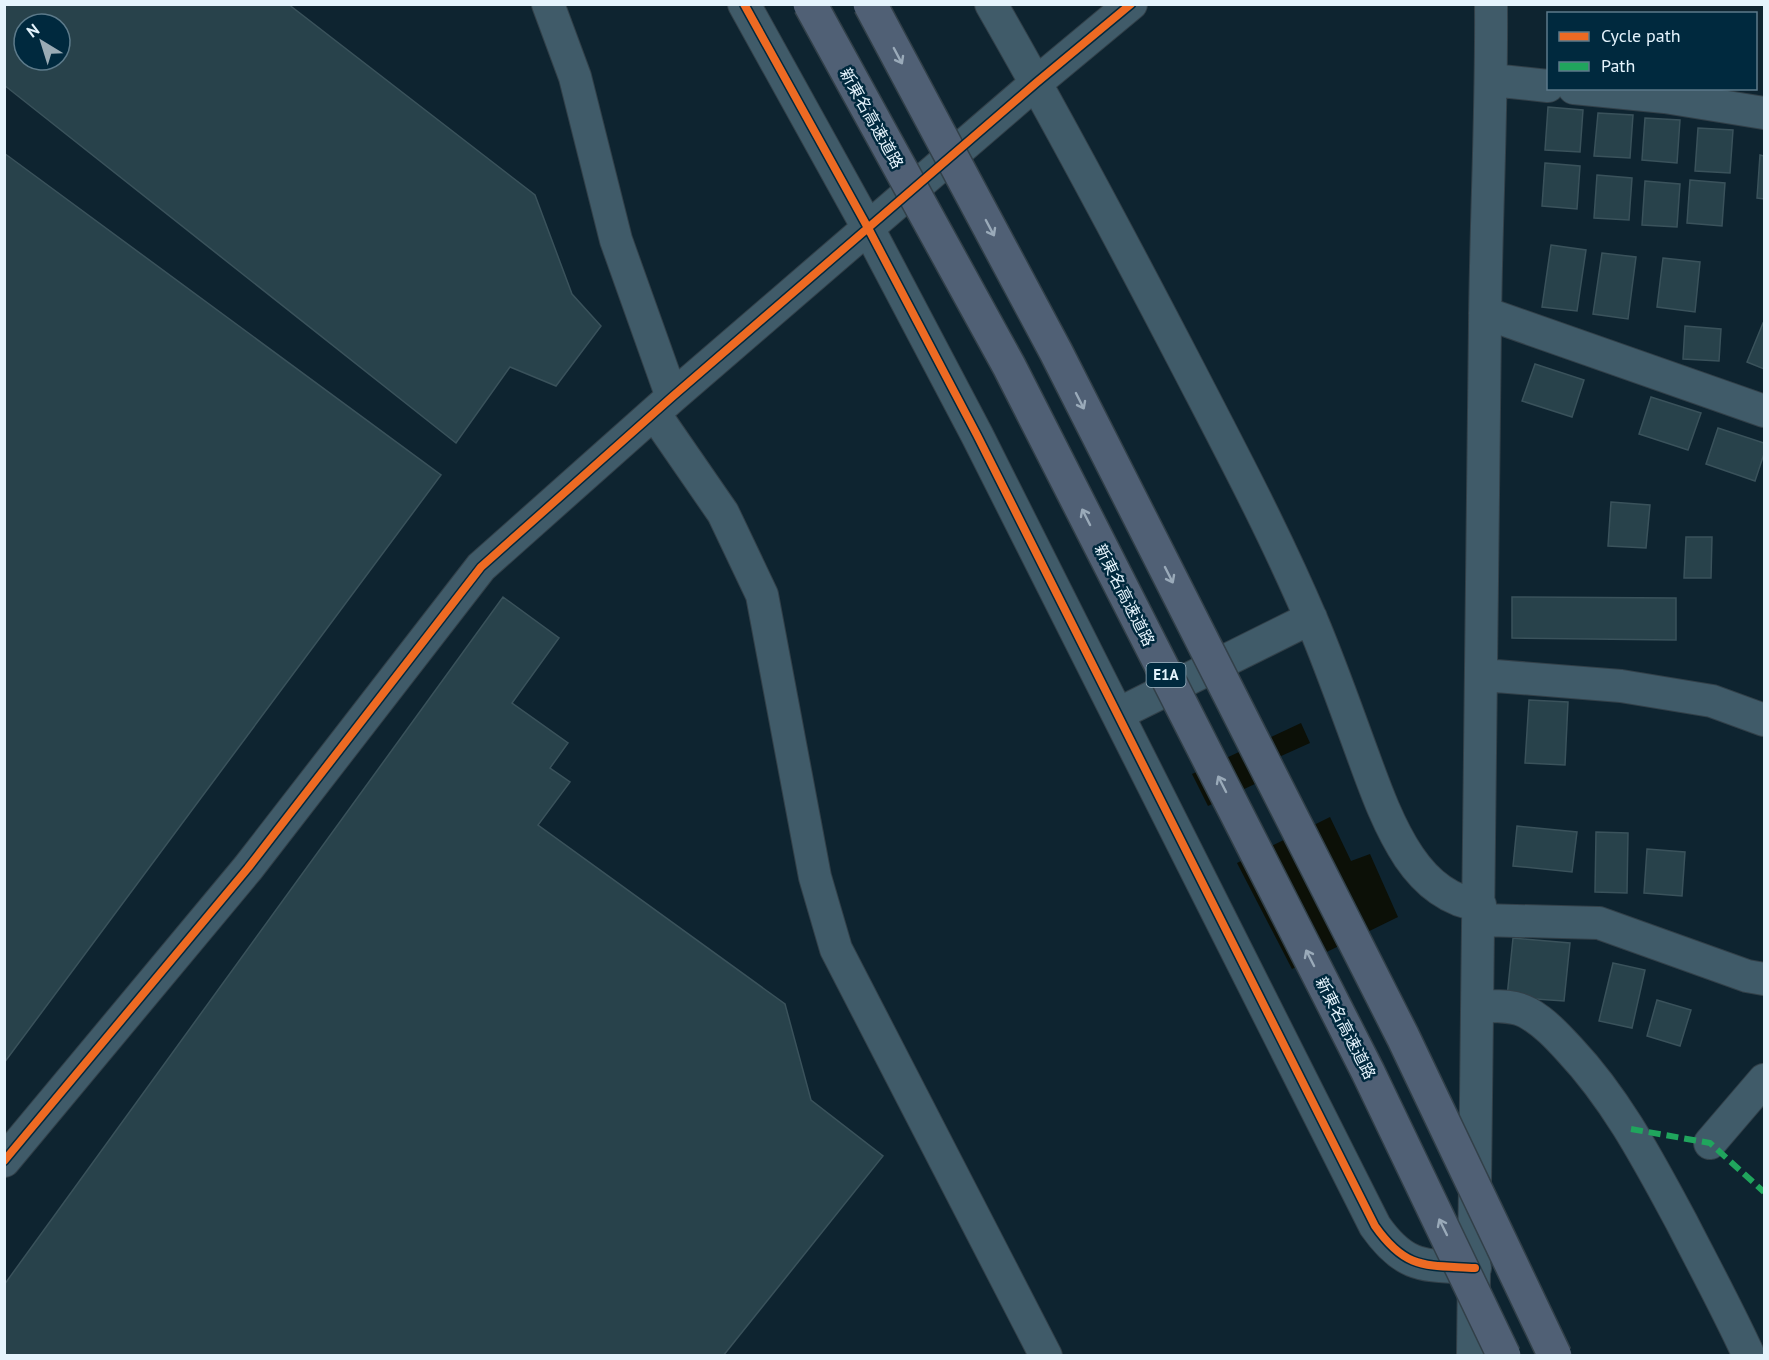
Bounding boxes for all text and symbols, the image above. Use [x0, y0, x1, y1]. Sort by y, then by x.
north arrow [12, 12, 72, 72]
legend [1547, 12, 1757, 90]
text: N [22, 19, 43, 41]
text: Cycle path [1601, 24, 1681, 47]
one-way arrow [892, 47, 904, 64]
text: Path [1601, 54, 1635, 77]
street label: 新東名高速道路 [836, 64, 908, 172]
one-way arrow [984, 219, 996, 237]
one-way arrow [1075, 391, 1087, 409]
one-way arrow [1079, 508, 1091, 526]
street label: 新東名高速道路 [1091, 541, 1159, 649]
one-way arrow [1163, 565, 1175, 583]
road number: E1A [1146, 663, 1186, 687]
one-way arrow [1215, 776, 1227, 794]
one-way arrow [1304, 950, 1316, 967]
street label: 新東名高速道路 [1312, 974, 1380, 1082]
one-way arrow [1436, 1219, 1448, 1237]

